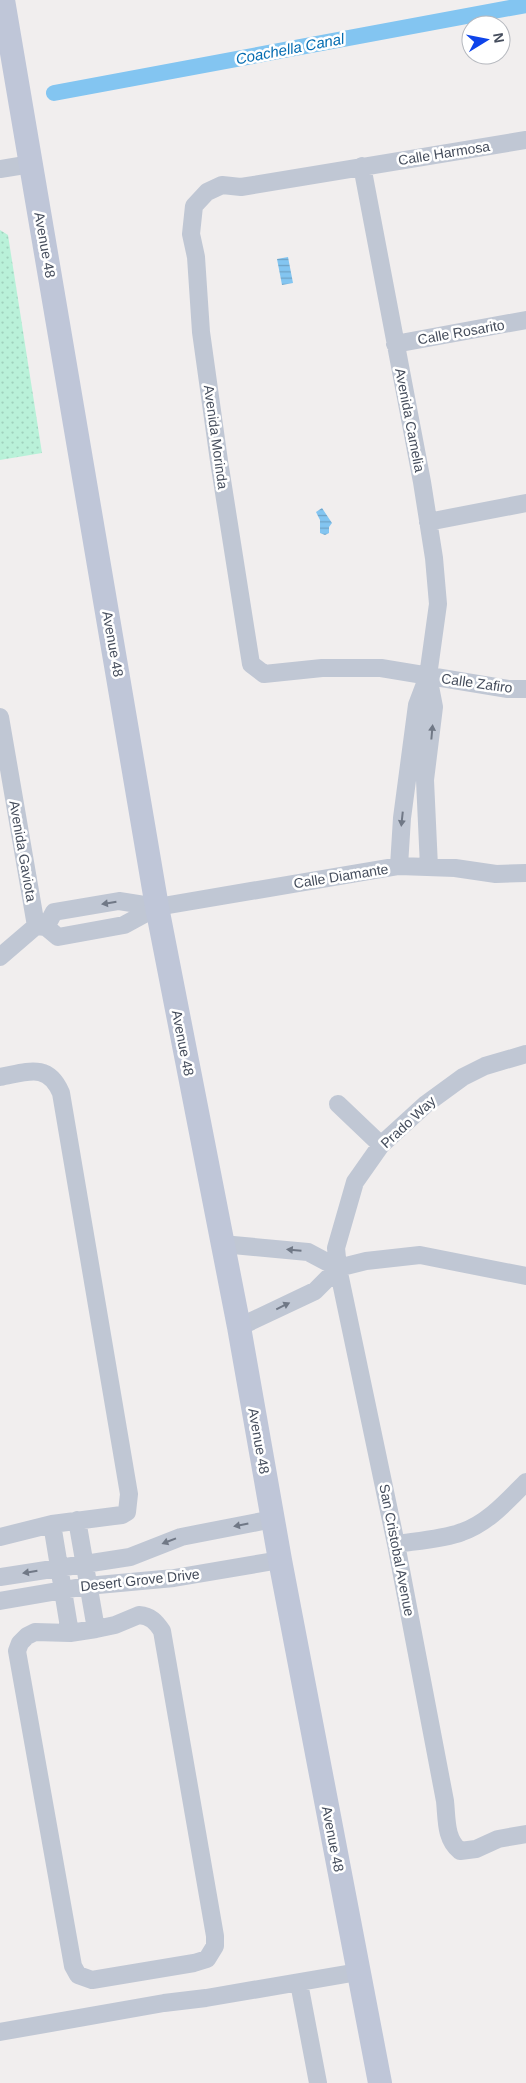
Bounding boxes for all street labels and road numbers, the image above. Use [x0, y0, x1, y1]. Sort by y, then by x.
street label: Calle Harmosa [397, 138, 491, 168]
street label: Avenue 48 [31, 211, 59, 279]
street label: Calle Rosarito [416, 316, 506, 348]
street label: Avenida Camelia [392, 367, 428, 474]
street label: Avenida Morinda [201, 384, 231, 490]
street label: Avenue 48 [99, 610, 127, 678]
street label: Calle Zafiro [440, 670, 514, 696]
street label: Avenida Gaviota [6, 799, 40, 903]
street label: Calle Diamante [292, 861, 390, 891]
street label: Avenue 48 [169, 1009, 197, 1077]
street label: Prado Way [377, 1093, 439, 1151]
street label: Avenue 48 [245, 1407, 273, 1475]
street label: San Cristobal Avenue [376, 1483, 418, 1618]
street label: Desert Grove Drive [80, 1566, 201, 1594]
street label: Avenue 48 [319, 1805, 347, 1873]

